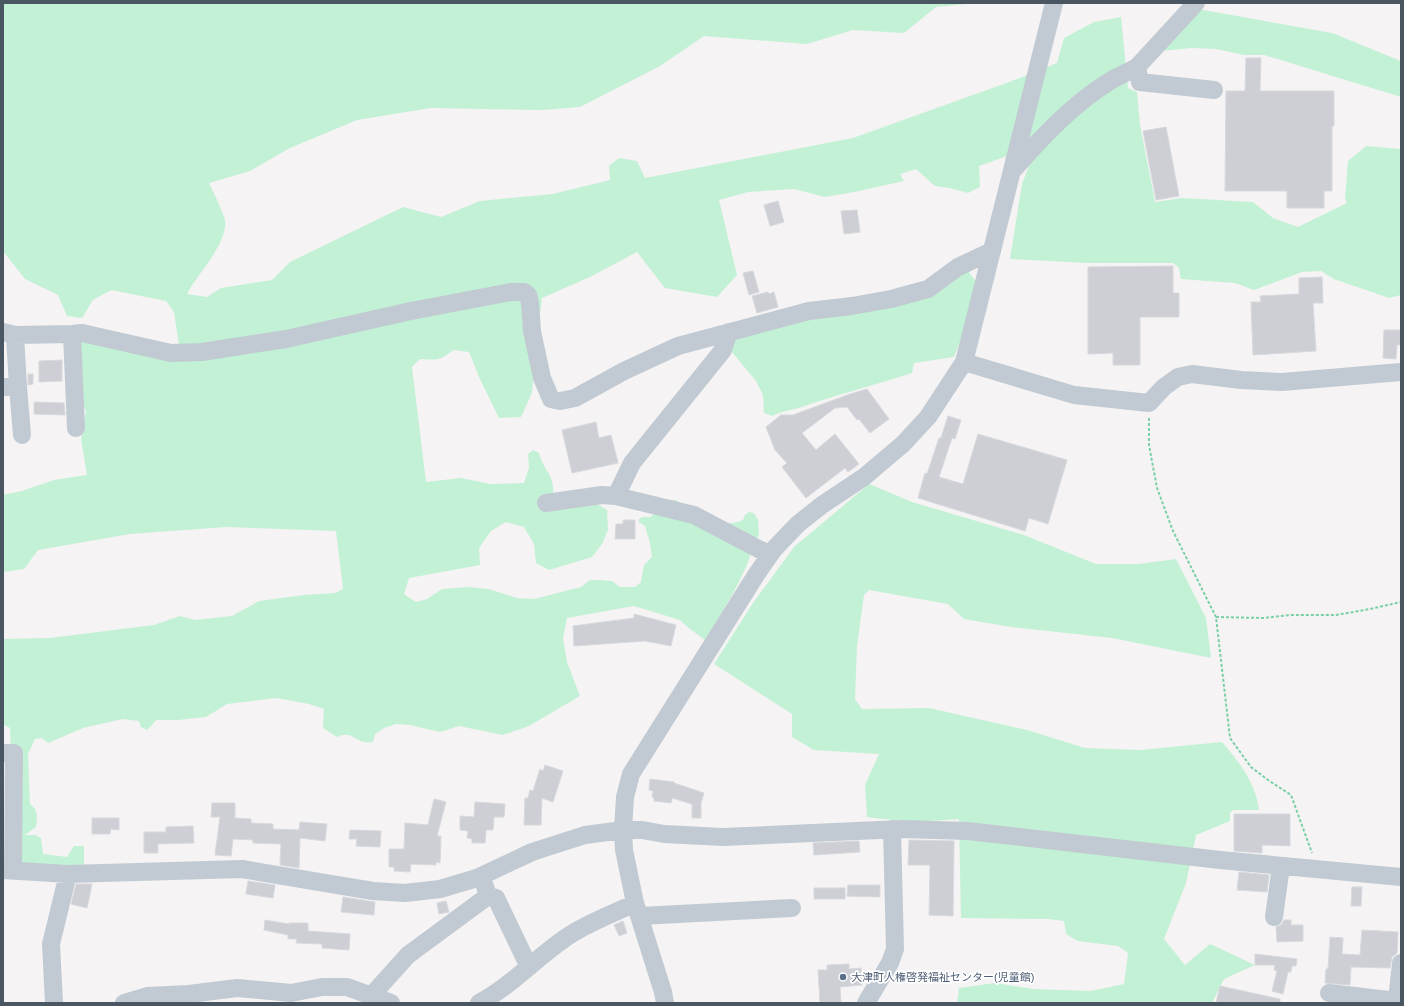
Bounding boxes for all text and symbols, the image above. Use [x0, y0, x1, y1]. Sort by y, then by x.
place label: 大津町人権啓発福祉センター(児童館) [851, 971, 1034, 983]
marker: 大津町人権啓発福祉センター(児童館) [838, 972, 848, 982]

